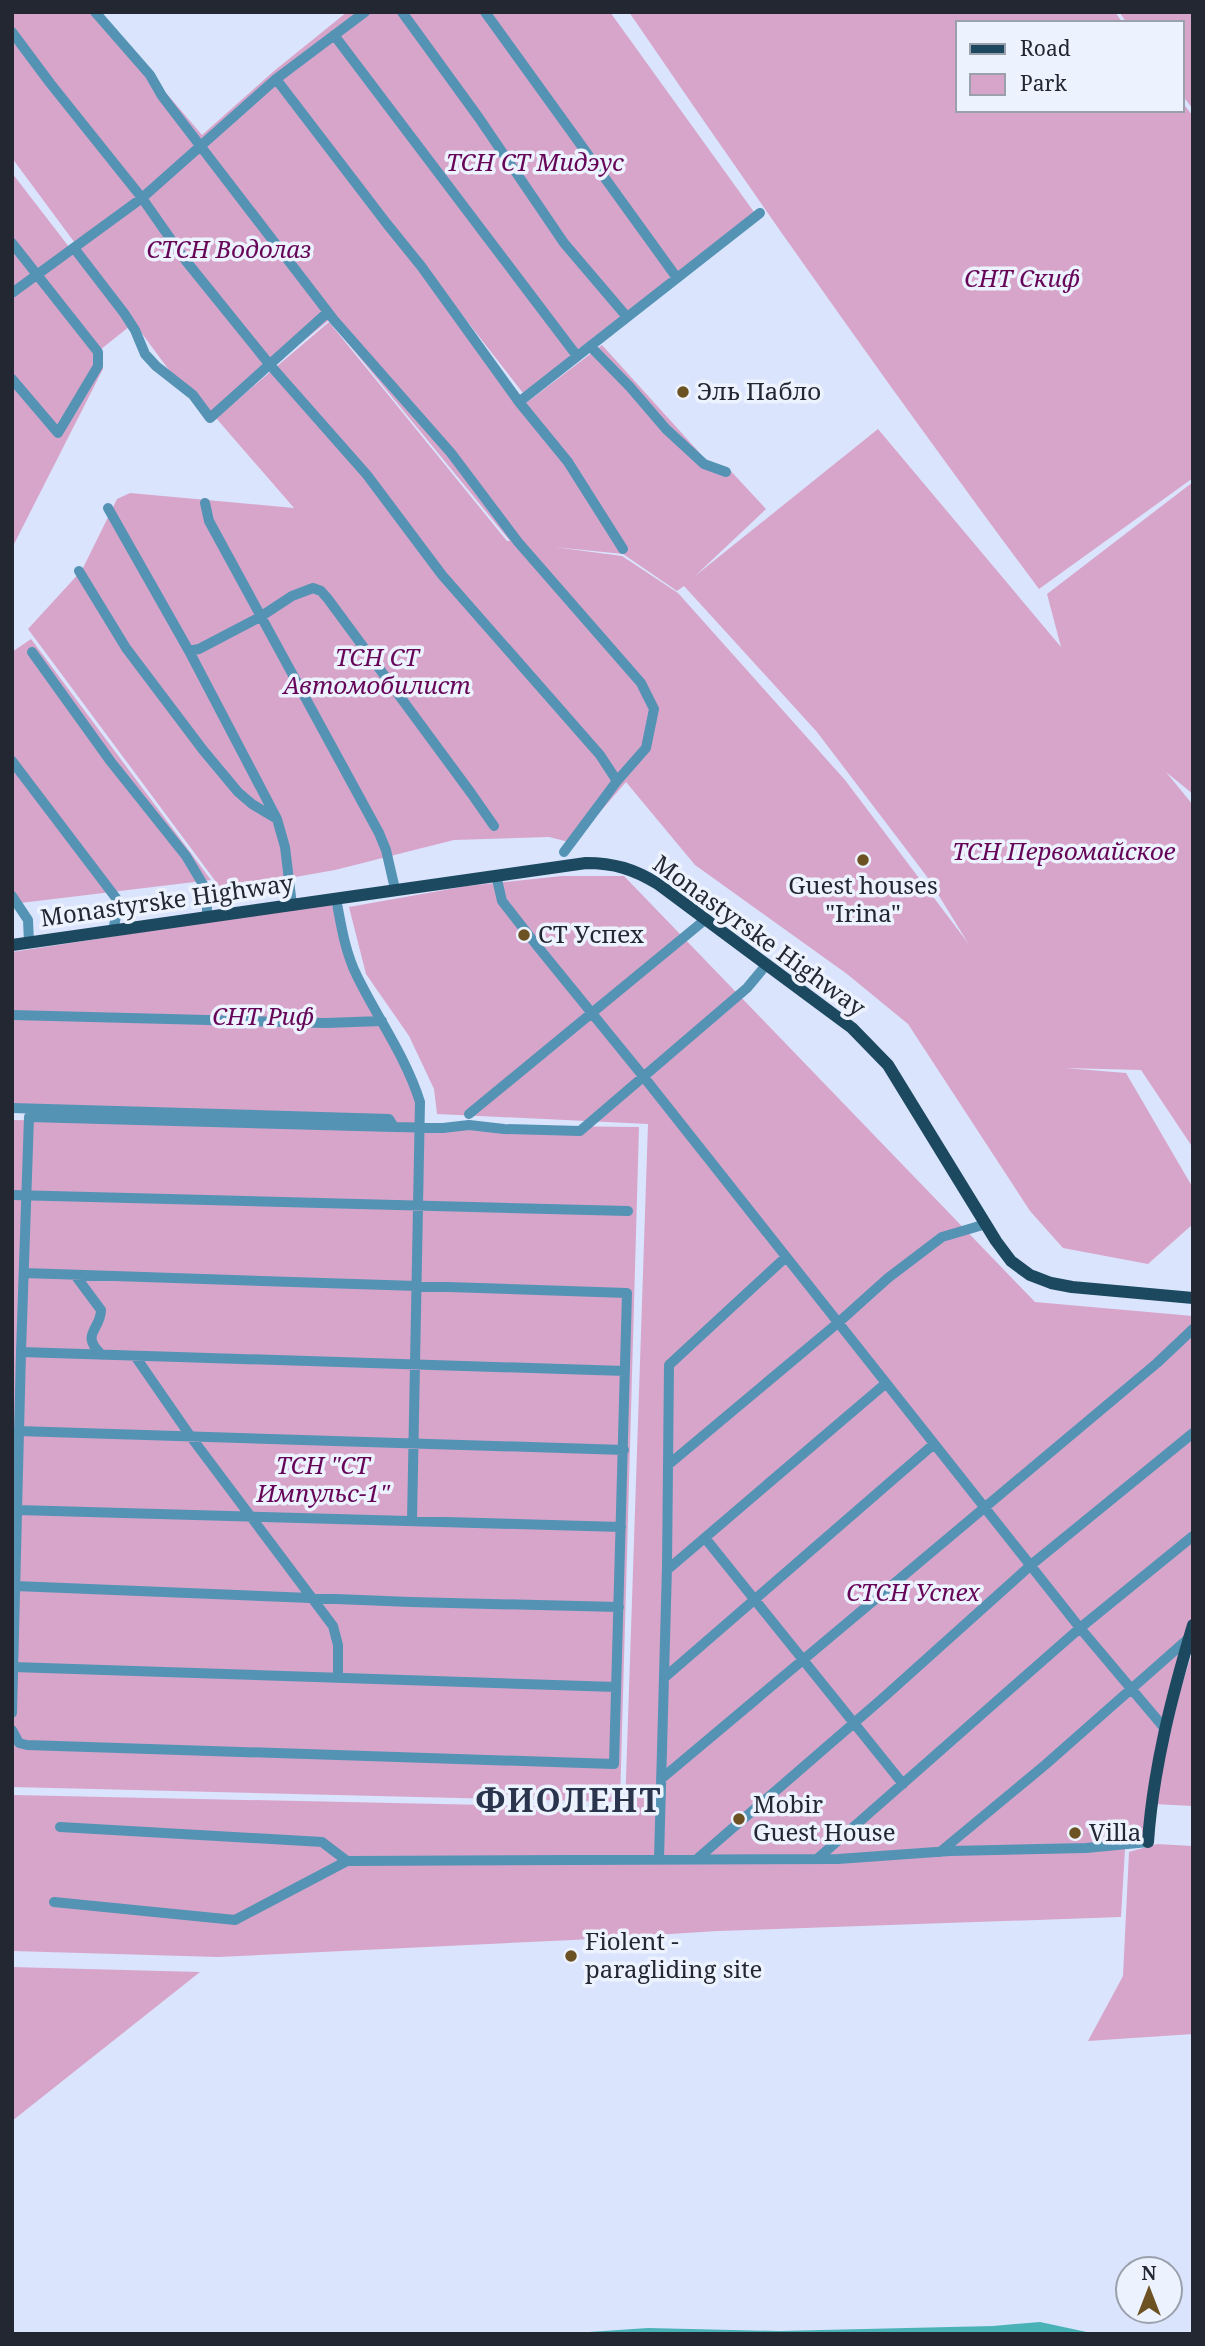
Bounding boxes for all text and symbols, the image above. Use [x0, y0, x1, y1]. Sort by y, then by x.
legend [956, 21, 1184, 112]
text: Road [1020, 34, 1071, 62]
text: Park [1020, 69, 1067, 97]
park label: ТСН СТ Мидэус [446, 145, 624, 178]
park label: СТСН Водолаз [146, 232, 312, 265]
park label: СНТ Скиф [964, 261, 1080, 294]
place label: Эль Пабло [697, 374, 821, 407]
marker: Эль Пабло [675, 384, 691, 400]
park label: ТСН СТ Автомобилист [281, 640, 471, 701]
park label: ТСН Первомайское [952, 834, 1176, 867]
street label: Monastyrske Highway [647, 846, 873, 1023]
marker: Guest houses "Irina" [855, 852, 871, 868]
street label: Monastyrske Highway [38, 865, 296, 934]
place label: Guest houses "Irina" [788, 868, 938, 929]
place label: СТ Успех [538, 917, 644, 950]
marker: СТ Успех [516, 927, 532, 943]
park label: СНТ Риф [212, 999, 314, 1032]
park label: ТСН "СТ Импульс-1" [255, 1448, 391, 1509]
park label: СТСН Успех [846, 1575, 981, 1608]
district label: ФИОЛЕНТ [475, 1778, 663, 1821]
place label: Mobir Guest House [753, 1787, 896, 1848]
marker: Mobir Guest House [731, 1811, 747, 1827]
place label: Villa [1089, 1815, 1141, 1848]
marker: Villa [1067, 1825, 1083, 1841]
place label: Fiolent - paragliding site [585, 1924, 762, 1985]
marker: Fiolent - paragliding site [563, 1948, 579, 1964]
north arrow [1114, 2255, 1184, 2325]
text: N [1142, 2260, 1157, 2286]

